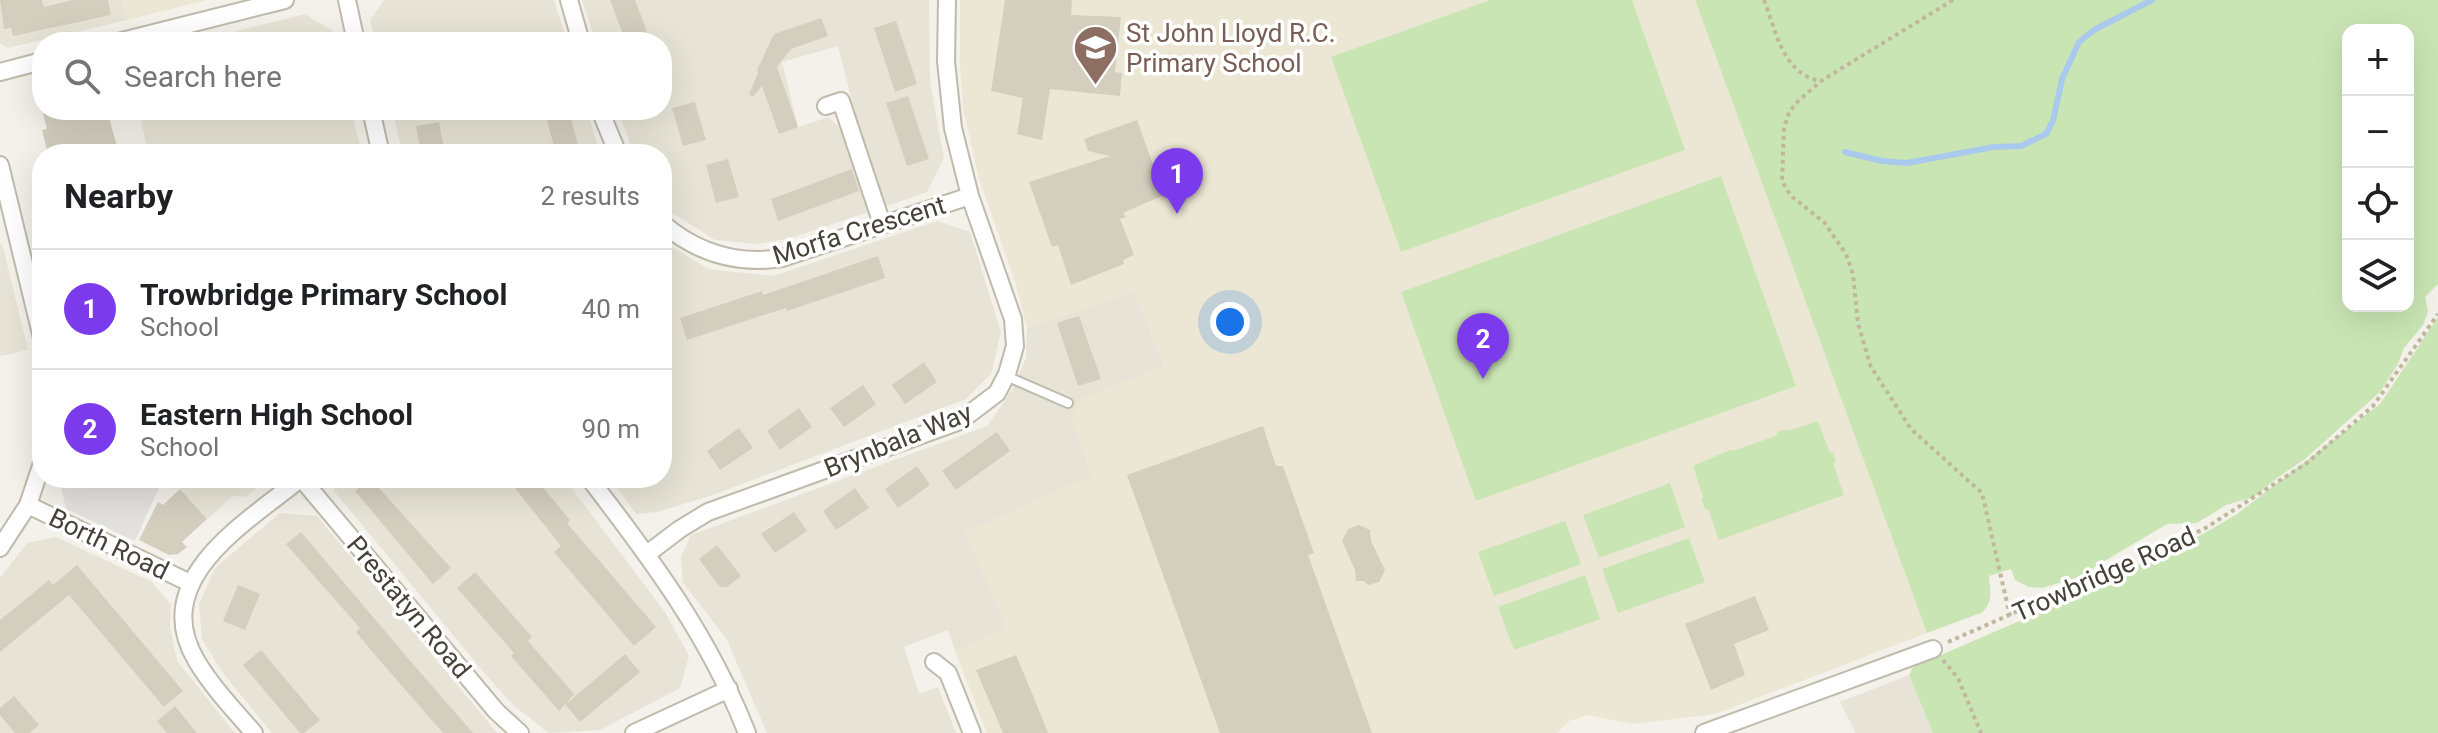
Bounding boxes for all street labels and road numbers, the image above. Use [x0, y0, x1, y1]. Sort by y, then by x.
street label: Morfa Crescent [769, 189, 949, 271]
street label: Brynbala Way [820, 397, 976, 483]
street label: Borth Road [44, 502, 174, 586]
street label: Trowbridge Road [2008, 520, 2200, 628]
street label: Prestatyn Road [341, 530, 477, 684]

